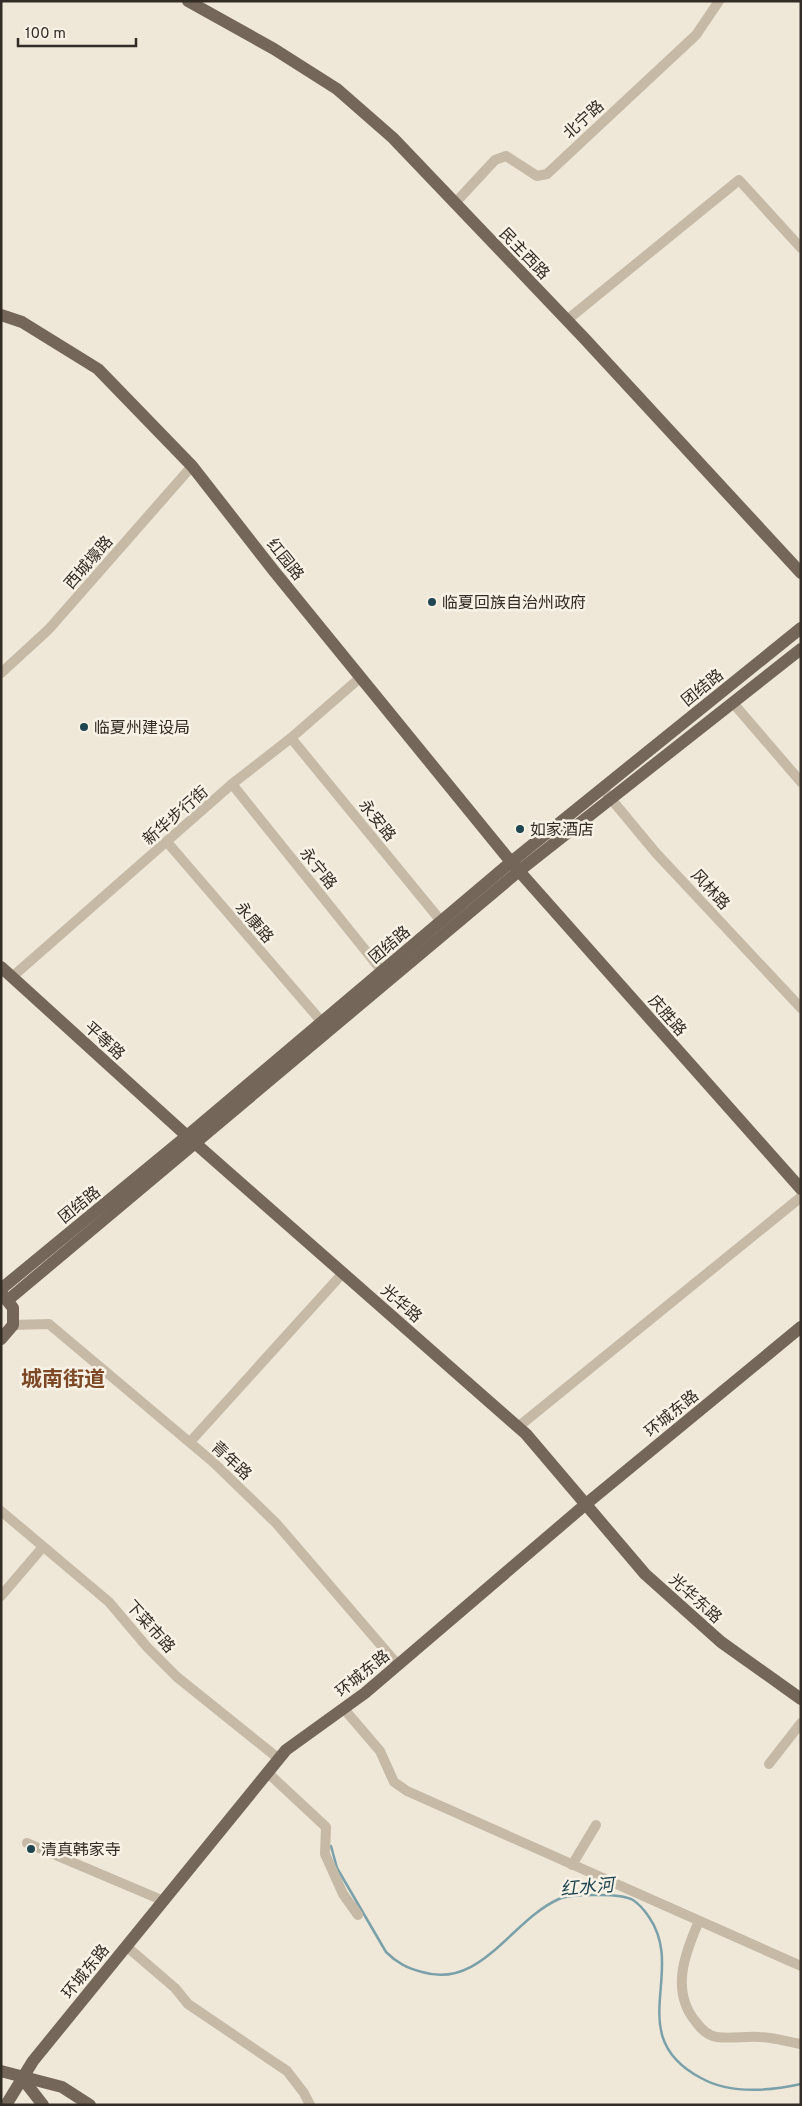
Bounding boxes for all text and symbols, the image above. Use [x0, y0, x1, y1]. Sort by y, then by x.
scale bar [18, 15, 135, 47]
text: 100 m [25, 25, 66, 44]
street label: 北宁路 [560, 97, 609, 144]
street label: 民主西路 [494, 224, 553, 284]
street label: 西城壕路 [61, 533, 118, 594]
street label: 红园路 [262, 535, 307, 585]
place label: 临夏回族自治州政府 [442, 594, 586, 614]
marker: 临夏回族自治州政府 [426, 596, 438, 608]
street label: 团结路 [678, 666, 728, 711]
place label: 临夏州建设局 [94, 719, 190, 739]
marker: 临夏州建设局 [78, 721, 90, 733]
street label: 新华步行街 [140, 783, 213, 850]
street label: 永安路 [354, 796, 399, 846]
place label: 如家酒店 [530, 821, 594, 841]
marker: 如家酒店 [514, 823, 526, 835]
street label: 永宁路 [295, 844, 340, 894]
street label: 风林路 [686, 866, 733, 915]
street label: 永康路 [230, 899, 277, 948]
street label: 团结路 [365, 922, 415, 969]
street label: 庆胜路 [643, 992, 690, 1041]
street label: 平等路 [79, 1018, 128, 1065]
street label: 团结路 [55, 1183, 105, 1228]
street label: 光华路 [376, 1281, 425, 1328]
district label: 城南街道 [21, 1367, 105, 1394]
street label: 环城东路 [641, 1387, 703, 1442]
street label: 青年路 [206, 1438, 255, 1485]
street label: 光华东路 [664, 1571, 725, 1628]
street label: 下菜市路 [121, 1597, 178, 1658]
street label: 环城东路 [332, 1647, 394, 1702]
place label: 清真韩家寺 [41, 1841, 121, 1861]
marker: 清真韩家寺 [25, 1843, 37, 1855]
water label: 红水河 [559, 1874, 618, 1902]
street label: 环城东路 [59, 1941, 114, 2003]

